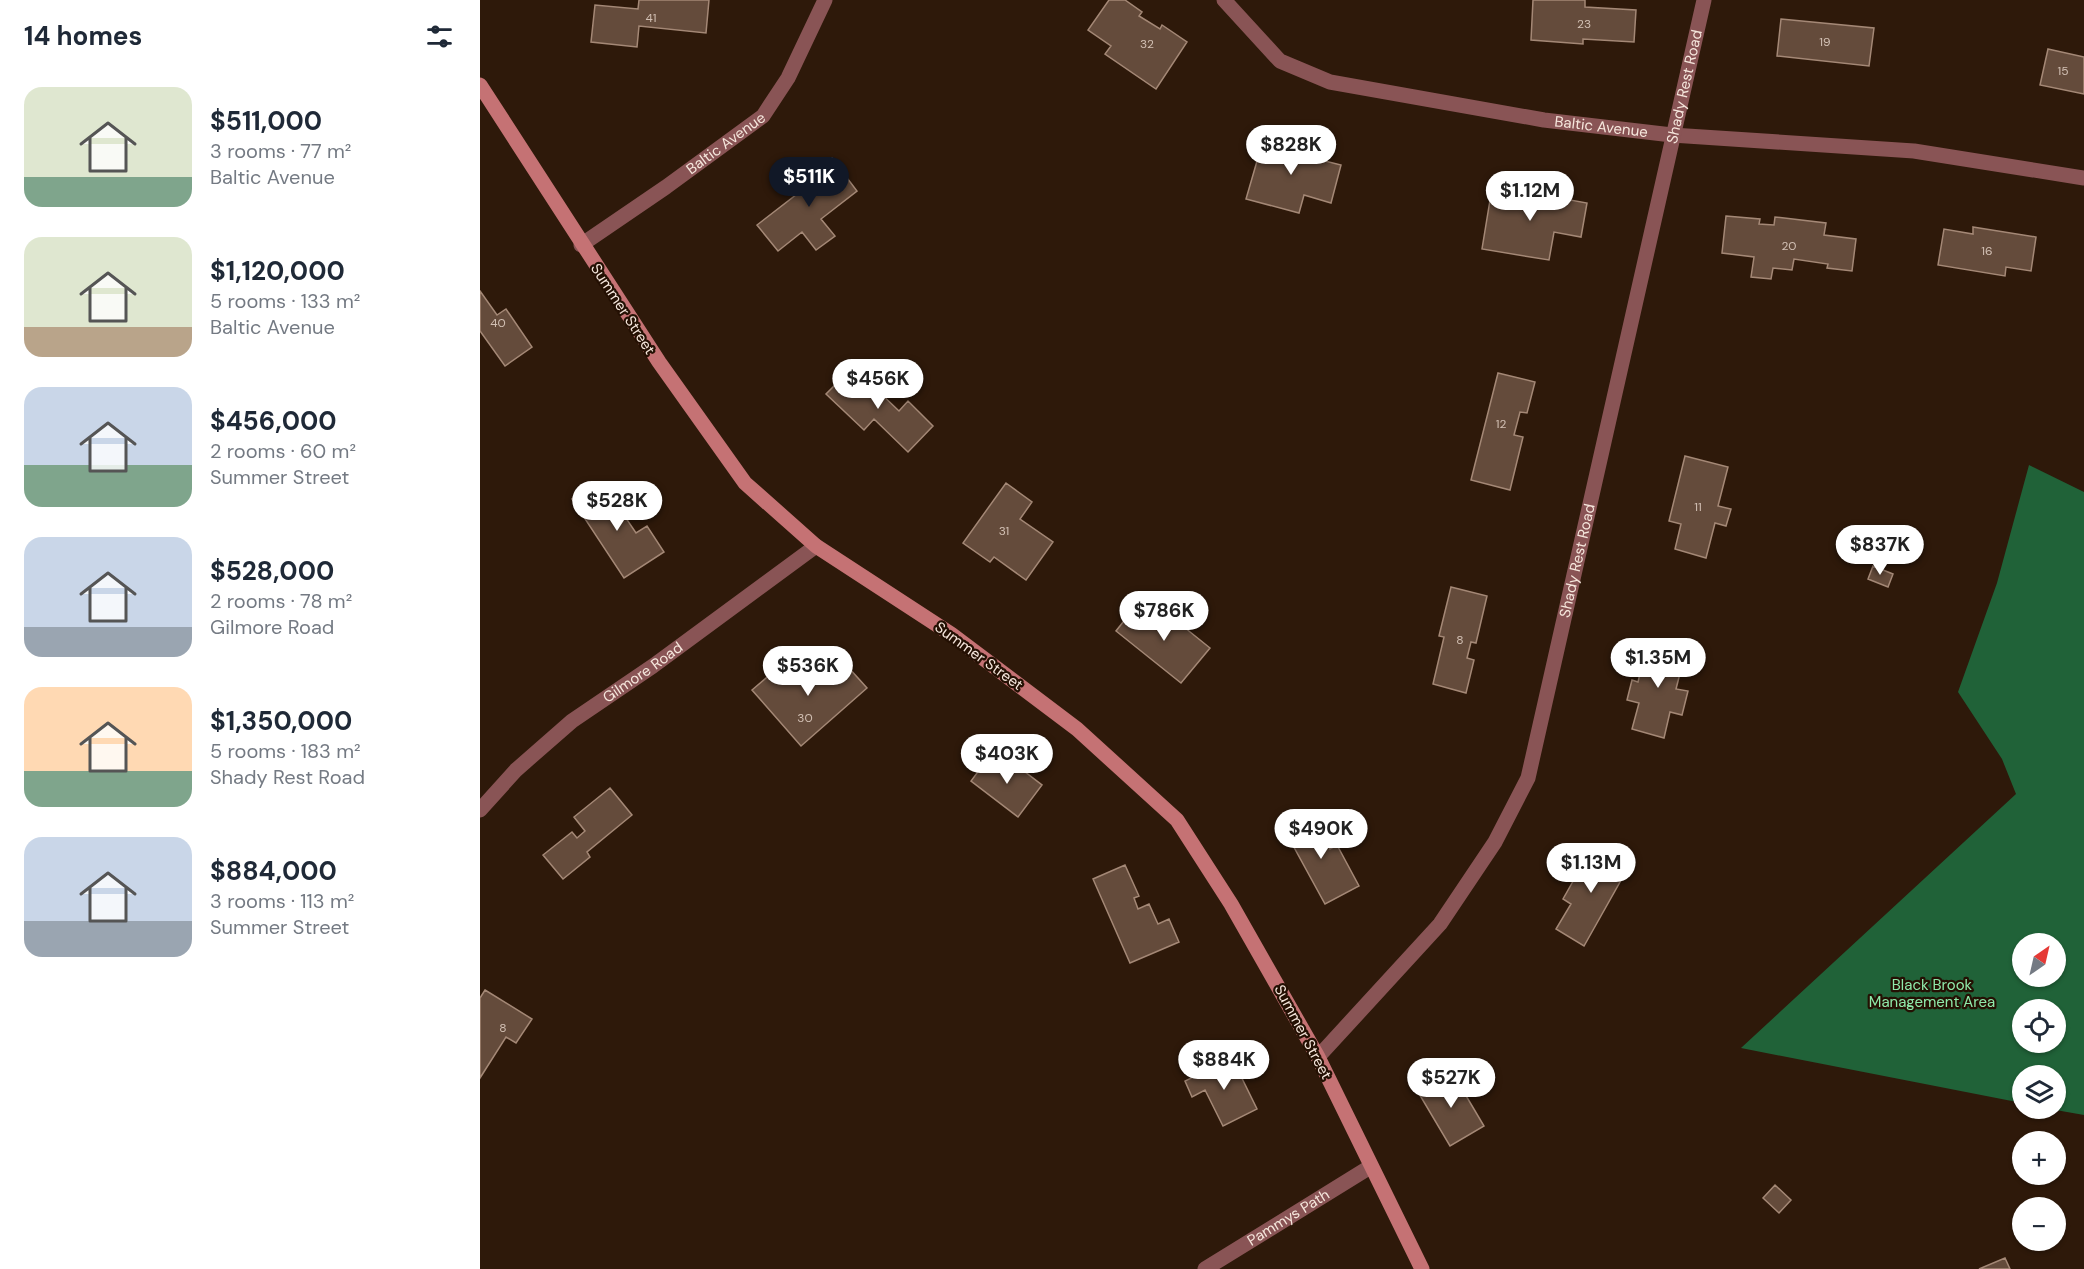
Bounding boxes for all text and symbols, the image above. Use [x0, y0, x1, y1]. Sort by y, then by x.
house number: 41 [645, 10, 657, 26]
house number: 23 [1577, 16, 1591, 32]
text: 14 homes [24, 19, 142, 53]
icon: filters [423, 20, 456, 53]
street label: Shady Rest Road [1662, 28, 1707, 146]
house number: 19 [1819, 34, 1831, 50]
house number: 32 [1140, 36, 1154, 52]
house number: 15 [2057, 63, 2069, 79]
text: $511,000 [210, 104, 322, 138]
street label: Baltic Avenue [682, 107, 770, 179]
icon: home [72, 111, 144, 183]
street label: Baltic Avenue [1554, 111, 1649, 142]
pin: $828K [1249, 125, 1333, 176]
text: $828K [1260, 131, 1322, 157]
text: 3 rooms · 77 m² [210, 138, 351, 164]
pin: $511K [767, 157, 851, 208]
text: $511K [783, 163, 835, 189]
text: Baltic Avenue [210, 164, 335, 190]
pin: $1.12M [1481, 171, 1579, 222]
text: $1.12M [1500, 177, 1560, 203]
house number: 20 [1781, 238, 1797, 254]
house number: 16 [1981, 243, 1993, 259]
text: $1,120,000 [210, 254, 345, 288]
street label: Summer Street [586, 260, 660, 358]
icon: home [72, 261, 144, 333]
text: 5 rooms · 133 m² [210, 288, 360, 314]
text: Baltic Avenue [210, 314, 335, 340]
house number: 40 [490, 315, 506, 331]
pin: $456K [836, 359, 920, 410]
text: $456K [846, 365, 910, 391]
text: $456,000 [210, 404, 337, 438]
icon: home [72, 411, 144, 483]
house number: 12 [1496, 416, 1506, 432]
text: 2 rooms · 60 m² [210, 438, 356, 464]
text: Summer Street [210, 464, 349, 490]
pin: $528K [575, 481, 659, 532]
text: $528K [586, 487, 648, 513]
house number: 11 [1694, 499, 1702, 515]
street label: Shady Rest Road [1555, 502, 1600, 620]
house number: 31 [999, 523, 1009, 539]
pin: $837K [1838, 525, 1922, 576]
text: $837K [1850, 531, 1910, 557]
text: $528,000 [210, 554, 334, 588]
icon: home [72, 561, 144, 633]
text: 2 rooms · 78 m² [210, 588, 352, 614]
pin: $786K [1122, 591, 1206, 642]
text: $786K [1133, 597, 1195, 623]
text: Gilmore Road [210, 614, 334, 640]
street label: Summer Street [931, 617, 1027, 695]
house number: 8 [1456, 632, 1464, 648]
street label: Gilmore Road [599, 637, 687, 707]
pin: $1.35M [1609, 638, 1707, 689]
text: $1.35M [1625, 644, 1691, 670]
pin: $536K [766, 646, 850, 697]
text: $536K [777, 652, 839, 678]
text: $1,350,000 [210, 704, 352, 738]
house number: 30 [797, 710, 813, 726]
icon: home [72, 711, 144, 783]
pin: $403K [965, 734, 1049, 785]
text: 5 rooms · 183 m² [210, 738, 361, 764]
text: $403K [975, 740, 1039, 766]
text: Shady Rest Road [210, 764, 365, 790]
pin: $490K [1279, 809, 1363, 860]
text: $490K [1289, 815, 1353, 841]
pin: $1.13M [1542, 843, 1640, 894]
text: $1.13M [1561, 849, 1621, 875]
text: $884,000 [210, 854, 337, 888]
icon: home [72, 861, 144, 933]
text: 3 rooms · 113 m² [210, 888, 354, 914]
text: Summer Street [210, 914, 349, 940]
north arrow [2012, 933, 2066, 987]
map controls [2012, 933, 2066, 1251]
park label: Black Brook Management Area [1869, 975, 1995, 1012]
street label: Summer Street [1270, 981, 1336, 1083]
button: locate [2012, 999, 2066, 1053]
house number: 8 [499, 1020, 507, 1036]
pin: $884K [1182, 1040, 1266, 1091]
text: $884K [1192, 1046, 1256, 1072]
pin: $527K [1409, 1058, 1493, 1109]
text: $527K [1421, 1064, 1481, 1090]
button: layers [2012, 1065, 2066, 1119]
button: + [2012, 1131, 2066, 1185]
street label: Pammys Path [1243, 1184, 1333, 1251]
button: − [2012, 1197, 2066, 1251]

